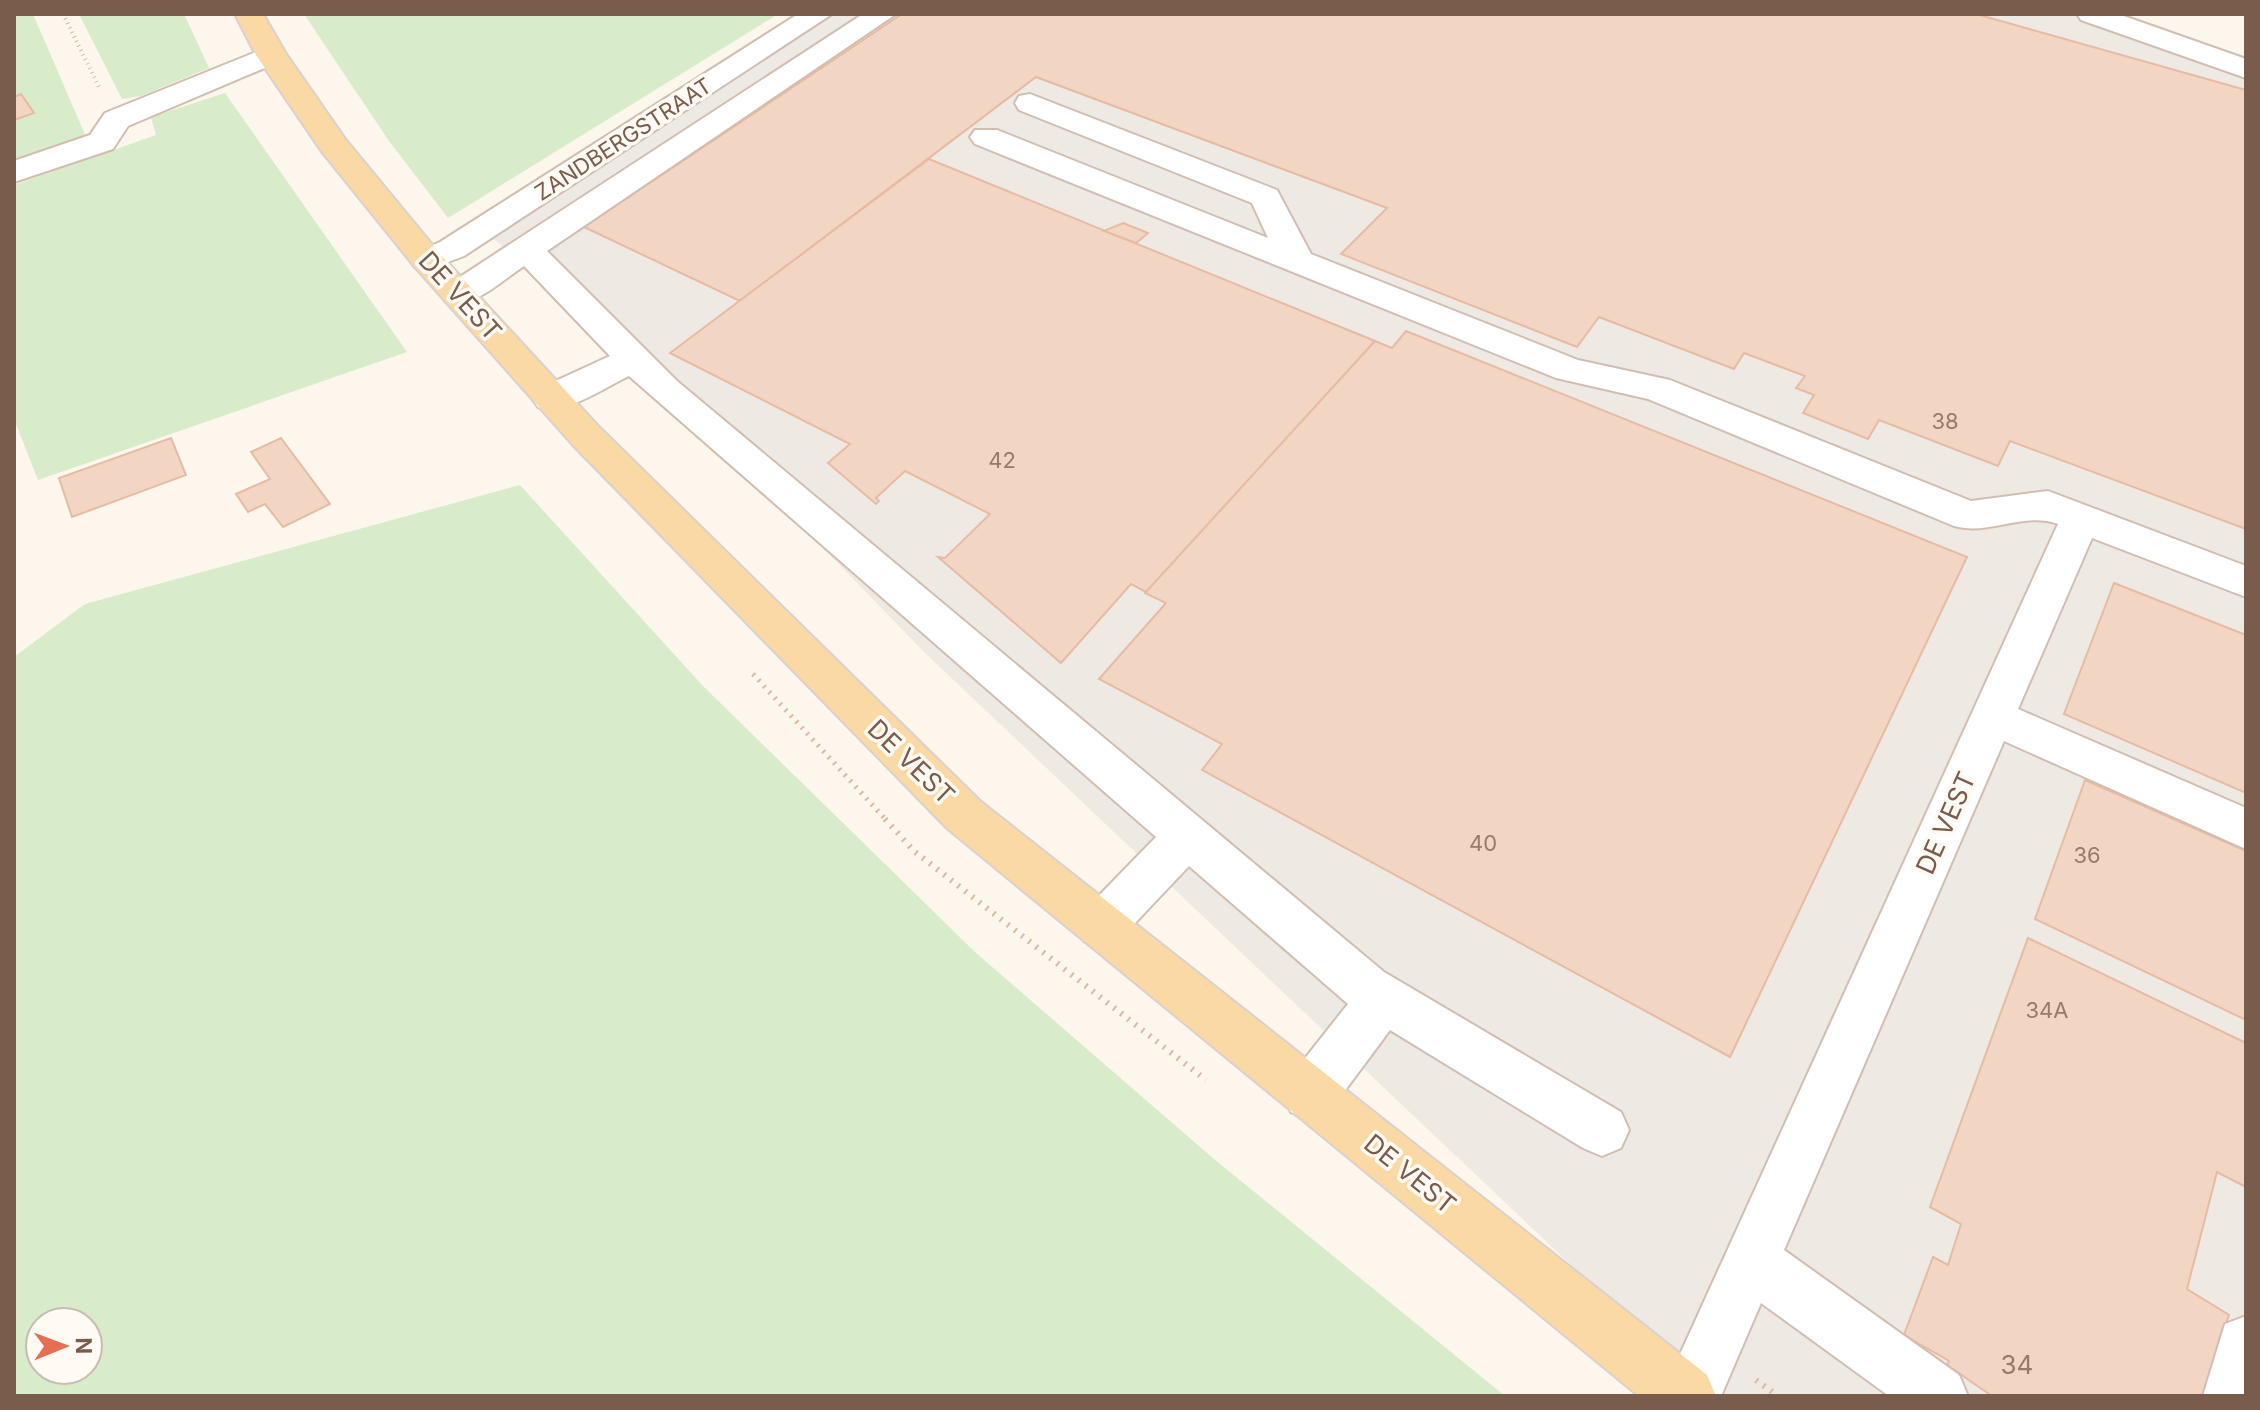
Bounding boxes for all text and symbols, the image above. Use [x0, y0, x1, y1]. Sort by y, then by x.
street label: ZANDBERGSTRAAT [530, 72, 716, 206]
street label: DE VEST [412, 245, 508, 346]
house number: 38 [1931, 408, 1959, 434]
house number: 42 [988, 447, 1016, 473]
street label: DE VEST [861, 713, 961, 811]
street label: DE VEST [1909, 767, 1982, 879]
house number: 40 [1469, 830, 1497, 856]
house number: 36 [2073, 842, 2101, 868]
house number: 34A [2026, 997, 2068, 1023]
street label: DE VEST [1358, 1127, 1462, 1220]
north arrow [24, 1306, 104, 1386]
text: N [71, 1337, 97, 1354]
house number: 34 [2001, 1349, 2033, 1380]

